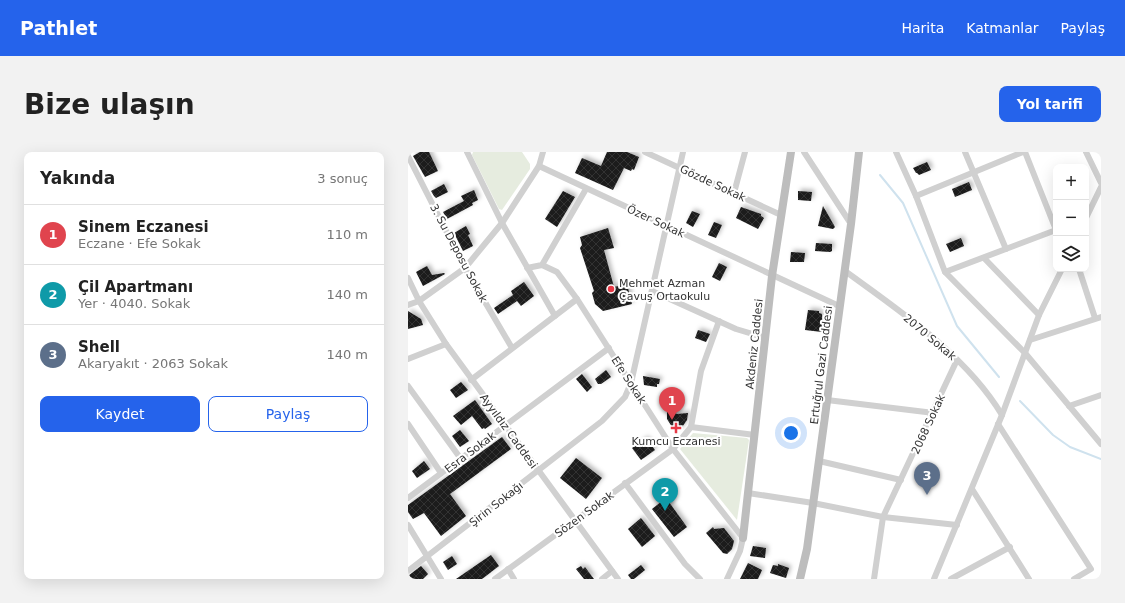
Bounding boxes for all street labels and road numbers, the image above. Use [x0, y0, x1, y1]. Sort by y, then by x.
street label: Gözde Sokak [678, 162, 748, 205]
street label: 3. Su Deposu Sokak [427, 202, 490, 305]
street label: Özer Sokak [625, 202, 687, 241]
street label: Akdeniz Caddesi [743, 298, 766, 390]
street label: Ertuğrul Gazi Caddesi [808, 305, 835, 425]
street label: 2070 Sokak [901, 312, 959, 363]
street label: Efe Sokak [608, 354, 649, 407]
street label: Ayyıldız Caddesi [477, 391, 540, 471]
street label: 2068 Sokak [909, 392, 948, 456]
street label: Esra Sokak [442, 429, 499, 476]
street label: Şirin Sokağı [467, 479, 526, 529]
street label: Sözen Sokak [552, 488, 617, 540]

